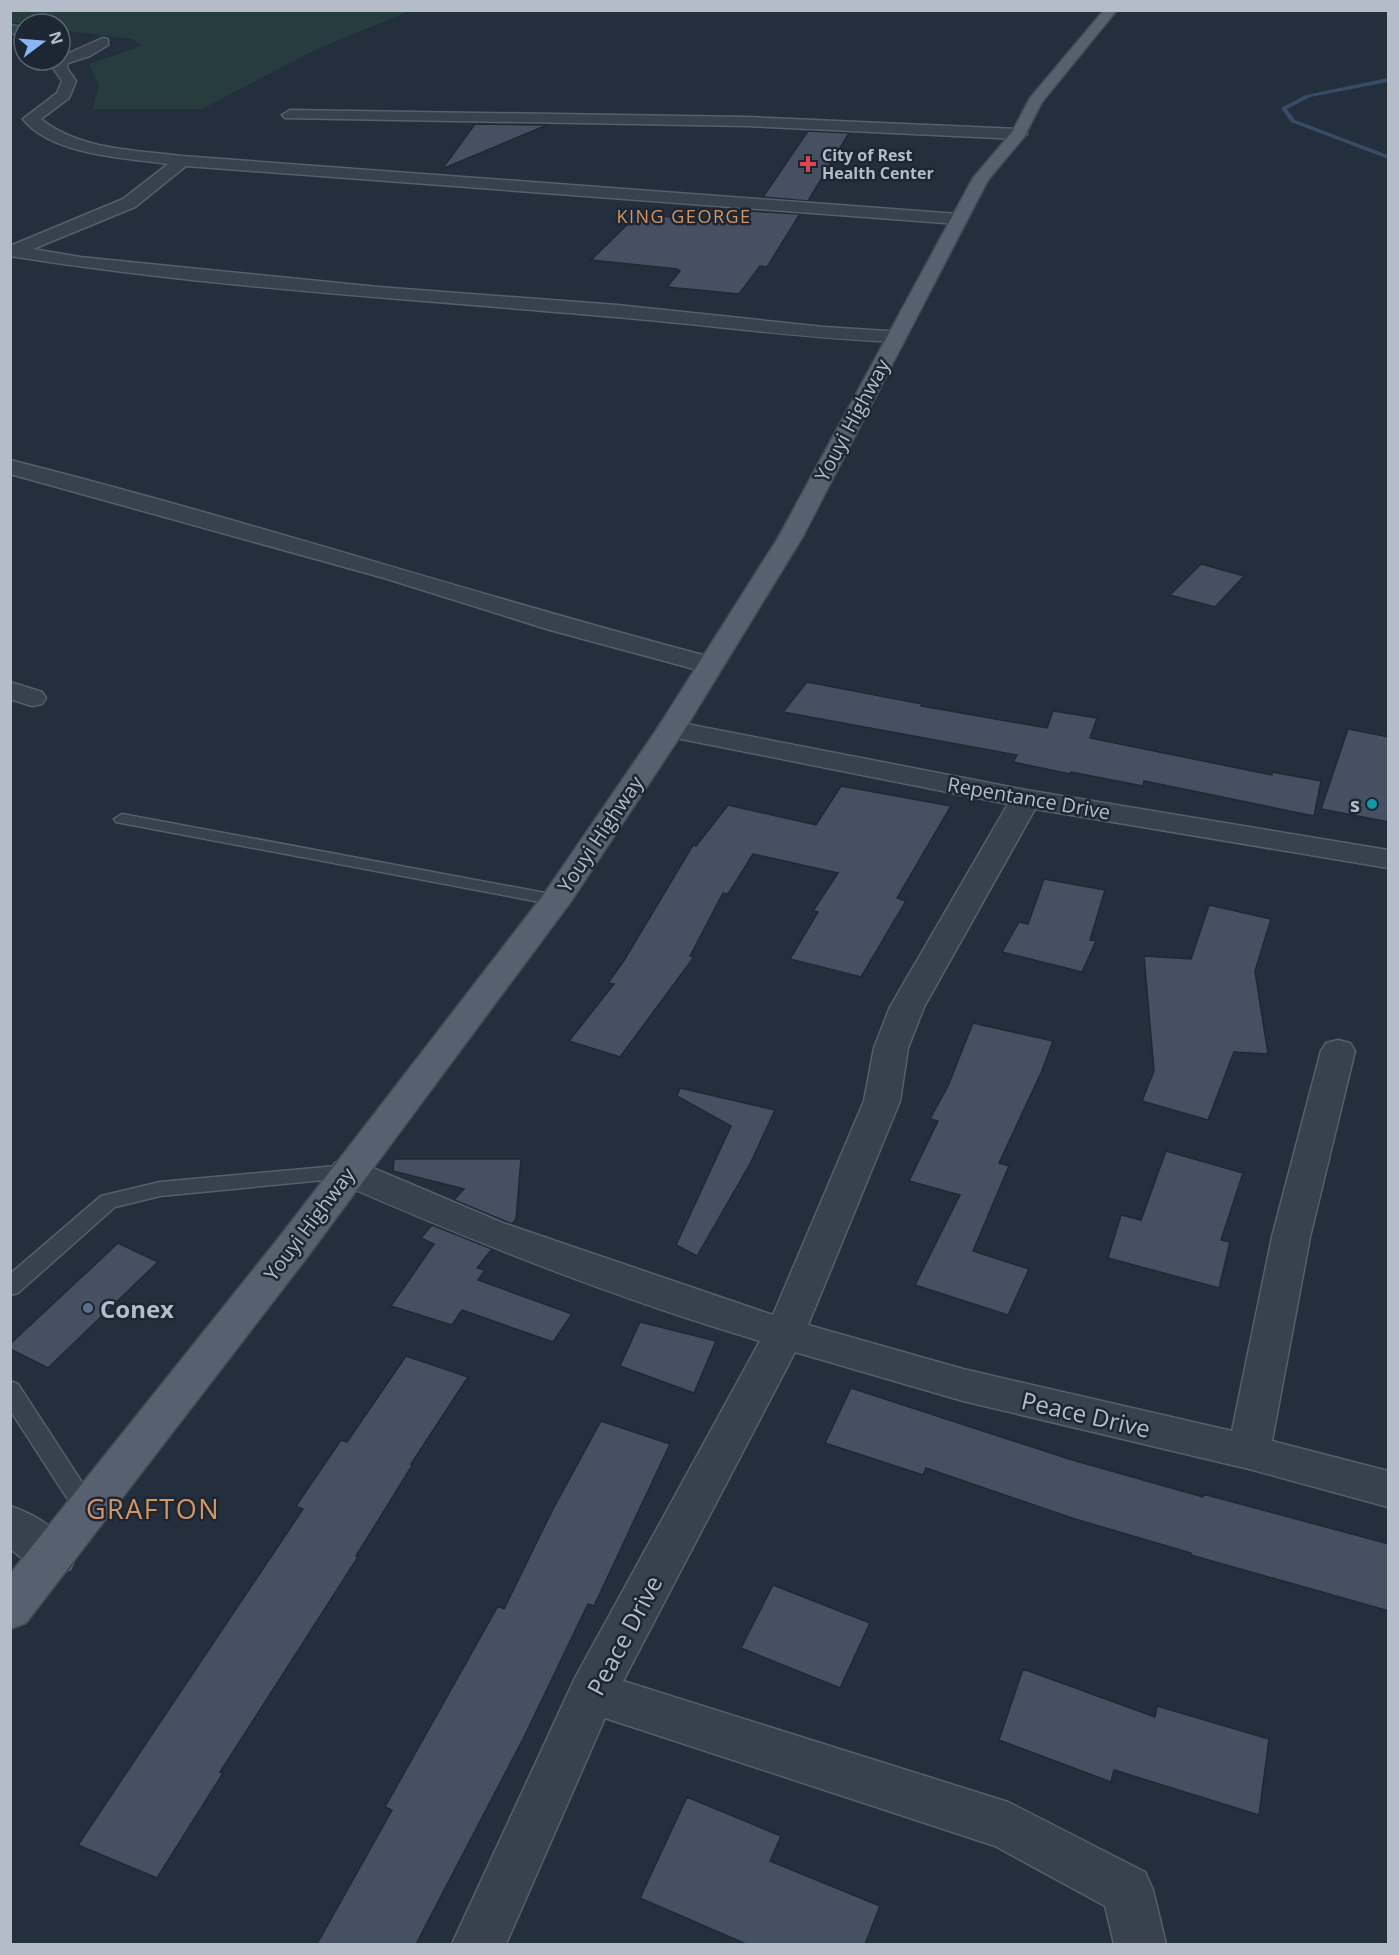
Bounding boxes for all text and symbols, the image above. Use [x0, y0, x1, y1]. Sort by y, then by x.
north arrow [12, 12, 72, 72]
text: N [44, 29, 69, 47]
place label: City of Rest Health Center [822, 144, 934, 184]
marker: City of Rest Health Center [799, 155, 817, 173]
district label: KING GEORGE [616, 204, 752, 228]
street label: Youyi Highway [808, 353, 896, 486]
street label: Youyi Highway [551, 770, 650, 898]
street label: Repentance Drive [946, 770, 1112, 826]
place label: s [1350, 791, 1360, 818]
marker: s [1365, 797, 1379, 811]
street label: Youyi Highway [258, 1161, 361, 1286]
place label: Conex [100, 1292, 174, 1325]
marker: Conex [81, 1301, 95, 1315]
street label: Peace Drive [1018, 1383, 1154, 1445]
district label: GRAFTON [86, 1490, 220, 1527]
street label: Peace Drive [579, 1569, 669, 1701]

